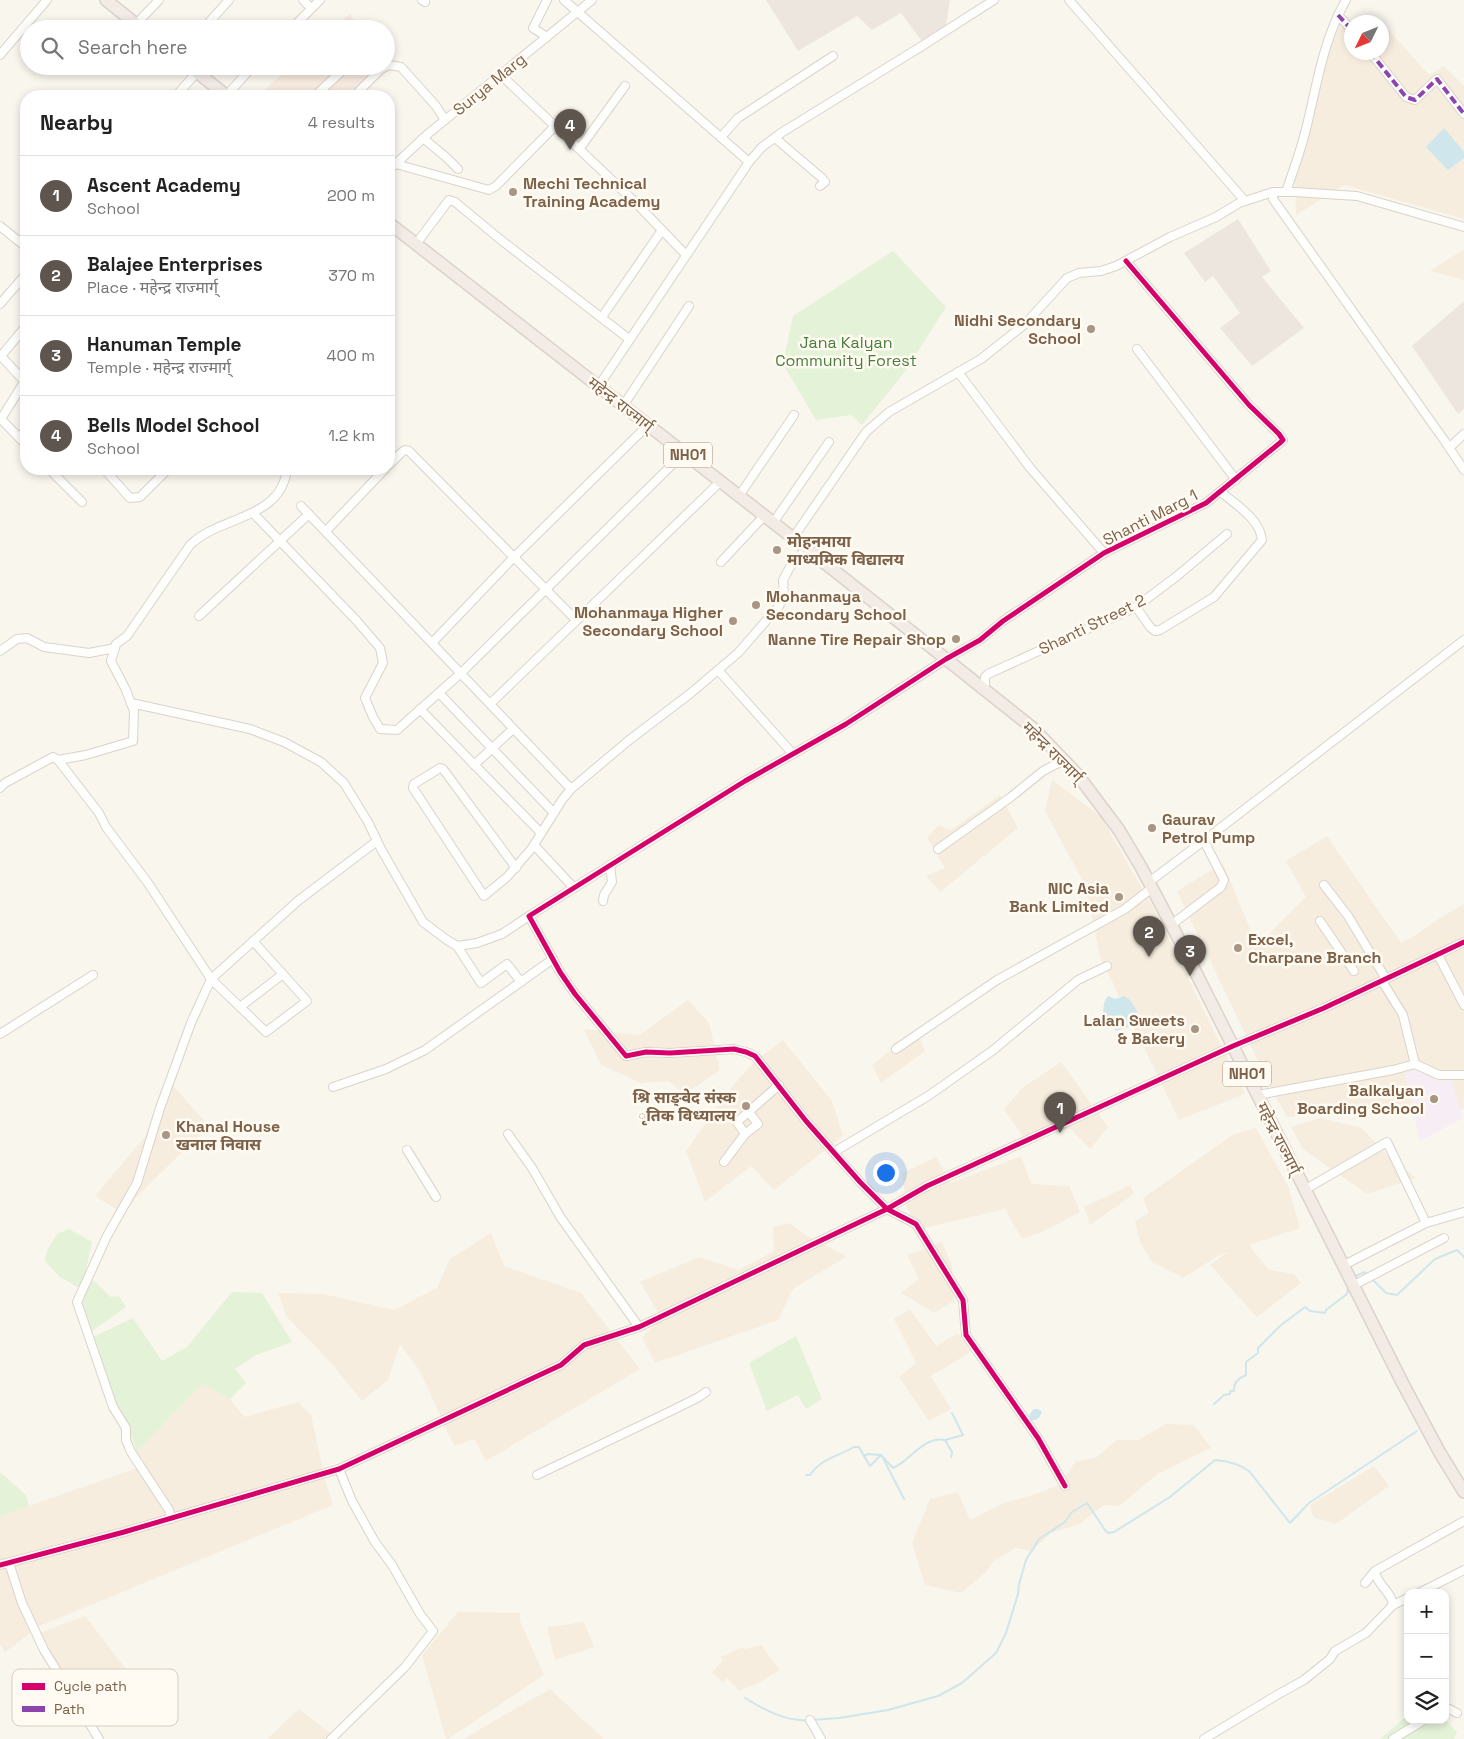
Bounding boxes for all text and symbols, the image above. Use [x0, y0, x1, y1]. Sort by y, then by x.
north arrow [1344, 15, 1389, 60]
search box [20, 20, 395, 75]
icon: search [38, 34, 66, 62]
text: Search here [78, 35, 188, 60]
street label: Surya Marg [449, 49, 530, 120]
text: Nearby [40, 109, 113, 136]
pin: 4 [554, 109, 586, 150]
text: 4 results [308, 112, 375, 133]
text: Ascent Academy [87, 173, 241, 198]
place label: Mechi Technical Training Academy [523, 173, 660, 212]
text: 1 [52, 185, 60, 206]
text: 200 m [327, 185, 375, 206]
marker: Mechi Technical Training Academy [507, 186, 519, 198]
text: School [87, 198, 140, 219]
text: Balajee Enterprises [87, 252, 263, 277]
text: 2 [51, 265, 61, 286]
text: 370 m [328, 265, 375, 286]
text: Place · महेन्द्र राज्मार्ग् [87, 277, 218, 298]
place label: Nidhi Secondary School [954, 310, 1081, 349]
marker: Nidhi Secondary School [1085, 323, 1097, 335]
text: Hanuman Temple [87, 332, 242, 357]
park label: Jana Kalyan Community Forest [775, 332, 917, 371]
text: 3 [51, 345, 61, 366]
text: 400 m [327, 345, 375, 366]
text: Temple · महेन्द्र राज्मार्ग् [87, 357, 231, 378]
street label: महेन्द्र राज्मार्ग् [583, 372, 660, 439]
text: Bells Model School [87, 413, 259, 438]
text: 4 [51, 425, 61, 446]
text: 1.2 km [328, 425, 375, 446]
text: School [87, 438, 140, 459]
road number: NH01 [664, 442, 712, 468]
street label: Shanti Marg 1 [1099, 485, 1201, 550]
place label: मोहनमाया माध्यमिक विद्यालय [787, 531, 905, 570]
marker: मोहनमाया माध्यमिक विद्यालय [771, 544, 783, 556]
place label: Mohanmaya Secondary School [766, 586, 906, 625]
street label: Shanti Street 2 [1035, 589, 1149, 659]
marker: Mohanmaya Secondary School [750, 599, 762, 611]
place label: Mohanmaya Higher Secondary School [574, 602, 723, 641]
marker: Mohanmaya Higher Secondary School [727, 615, 739, 627]
place label: Nanne Tire Repair Shop [768, 629, 946, 650]
marker: Nanne Tire Repair Shop [950, 633, 962, 645]
street label: महेन्द्र राज्मार्ग् [1018, 717, 1090, 790]
place label: Gaurav Petrol Pump [1162, 809, 1255, 848]
marker: Gaurav Petrol Pump [1146, 822, 1158, 834]
place label: NIC Asia Bank Limited [1009, 878, 1109, 917]
marker: NIC Asia Bank Limited [1113, 891, 1125, 903]
pin: 2 [1133, 916, 1165, 957]
place label: Excel, Charpane Branch [1248, 929, 1381, 968]
pin: 3 [1174, 935, 1206, 976]
marker: Excel, Charpane Branch [1232, 942, 1244, 954]
place label: Lalan Sweets & Bakery [1084, 1010, 1185, 1049]
marker: Lalan Sweets & Bakery [1189, 1023, 1201, 1035]
road number: NH01 [1223, 1062, 1271, 1086]
place label: Balkalyan Boarding School [1297, 1080, 1424, 1119]
place label: श्रि साङ्वेद संस्क ृतिक विध्यालय [633, 1087, 737, 1126]
pin: 1 [1044, 1092, 1076, 1133]
marker: Balkalyan Boarding School [1428, 1093, 1440, 1105]
street label: महेन्द्र राज्मार्ग् [1251, 1099, 1307, 1180]
marker: श्रि साङ्वेद संस्क ृतिक विध्यालय [740, 1100, 752, 1112]
place label: Khanal House खनाल निवास [176, 1116, 280, 1155]
marker: Khanal House खनाल निवास [160, 1129, 172, 1141]
your location [873, 1160, 899, 1186]
map controls [1404, 1589, 1449, 1724]
button: + [1404, 1589, 1449, 1634]
button: − [1404, 1634, 1449, 1679]
legend [12, 1669, 178, 1726]
text: Cycle path [54, 1677, 127, 1695]
button: layers [1404, 1679, 1449, 1724]
text: Path [54, 1700, 85, 1718]

